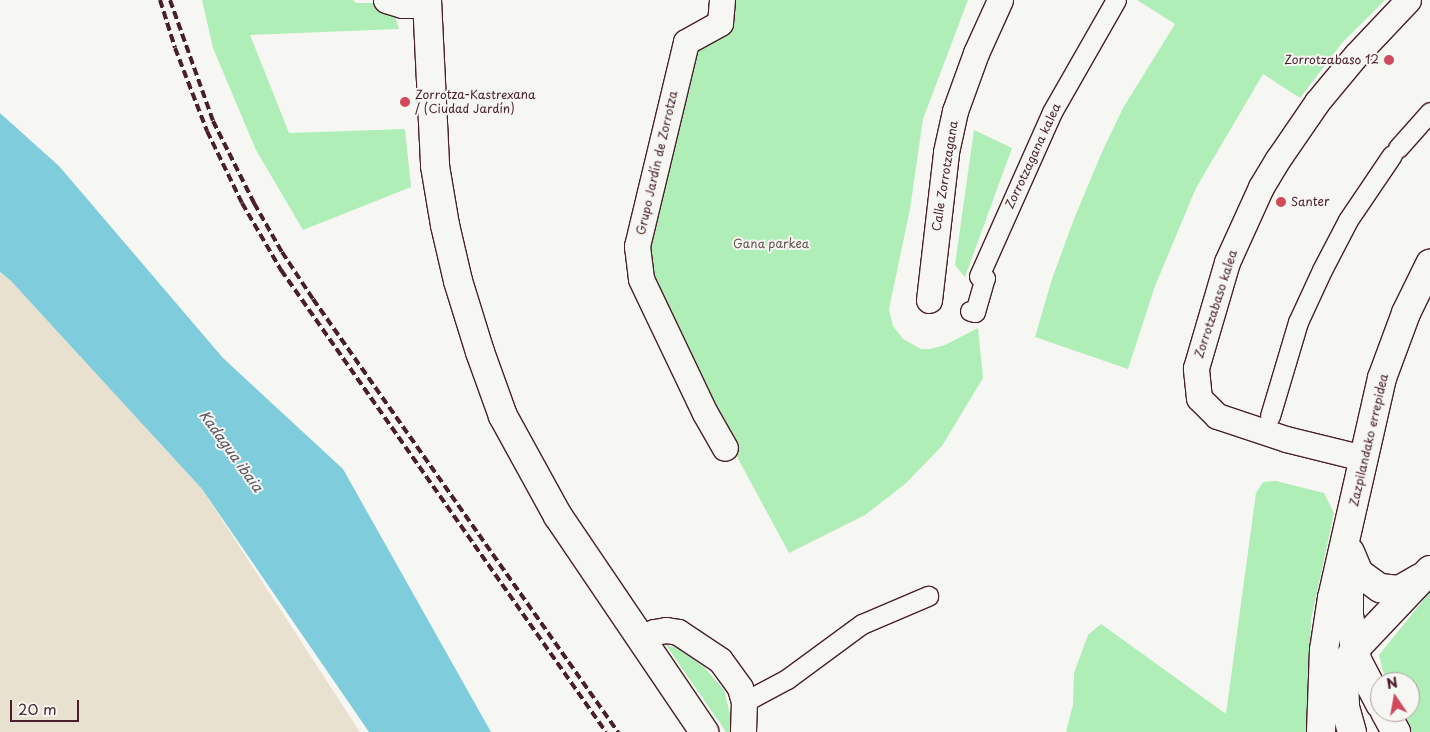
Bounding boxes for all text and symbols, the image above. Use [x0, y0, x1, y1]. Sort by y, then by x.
place label: Zorrotzabaso 12 [1284, 53, 1379, 67]
marker: Zorrotzabaso 12 [1383, 54, 1395, 66]
place label: Zorrotza-Kastrexana / (Ciudad Jardín) [415, 88, 535, 116]
street label: Grupo Jardín de Zorrotza [633, 90, 681, 236]
marker: Zorrotza-Kastrexana / (Ciudad Jardín) [399, 96, 411, 108]
street label: Zorrotzagana kalea [1002, 101, 1064, 211]
street label: Calle Zorrotzagana [929, 120, 961, 232]
place label: Santer [1291, 195, 1330, 209]
marker: Santer [1275, 196, 1287, 208]
park label: Gana parkea [733, 237, 809, 251]
street label: Zorrotzabaso kalea [1192, 248, 1240, 360]
street label: Zazpilandako errepidea [1347, 372, 1391, 508]
water label: Kadagua ibaia [196, 407, 266, 495]
text: N [1384, 671, 1400, 694]
north arrow [1370, 672, 1420, 722]
scale bar [12, 690, 81, 722]
text: 20 m [18, 697, 57, 720]

